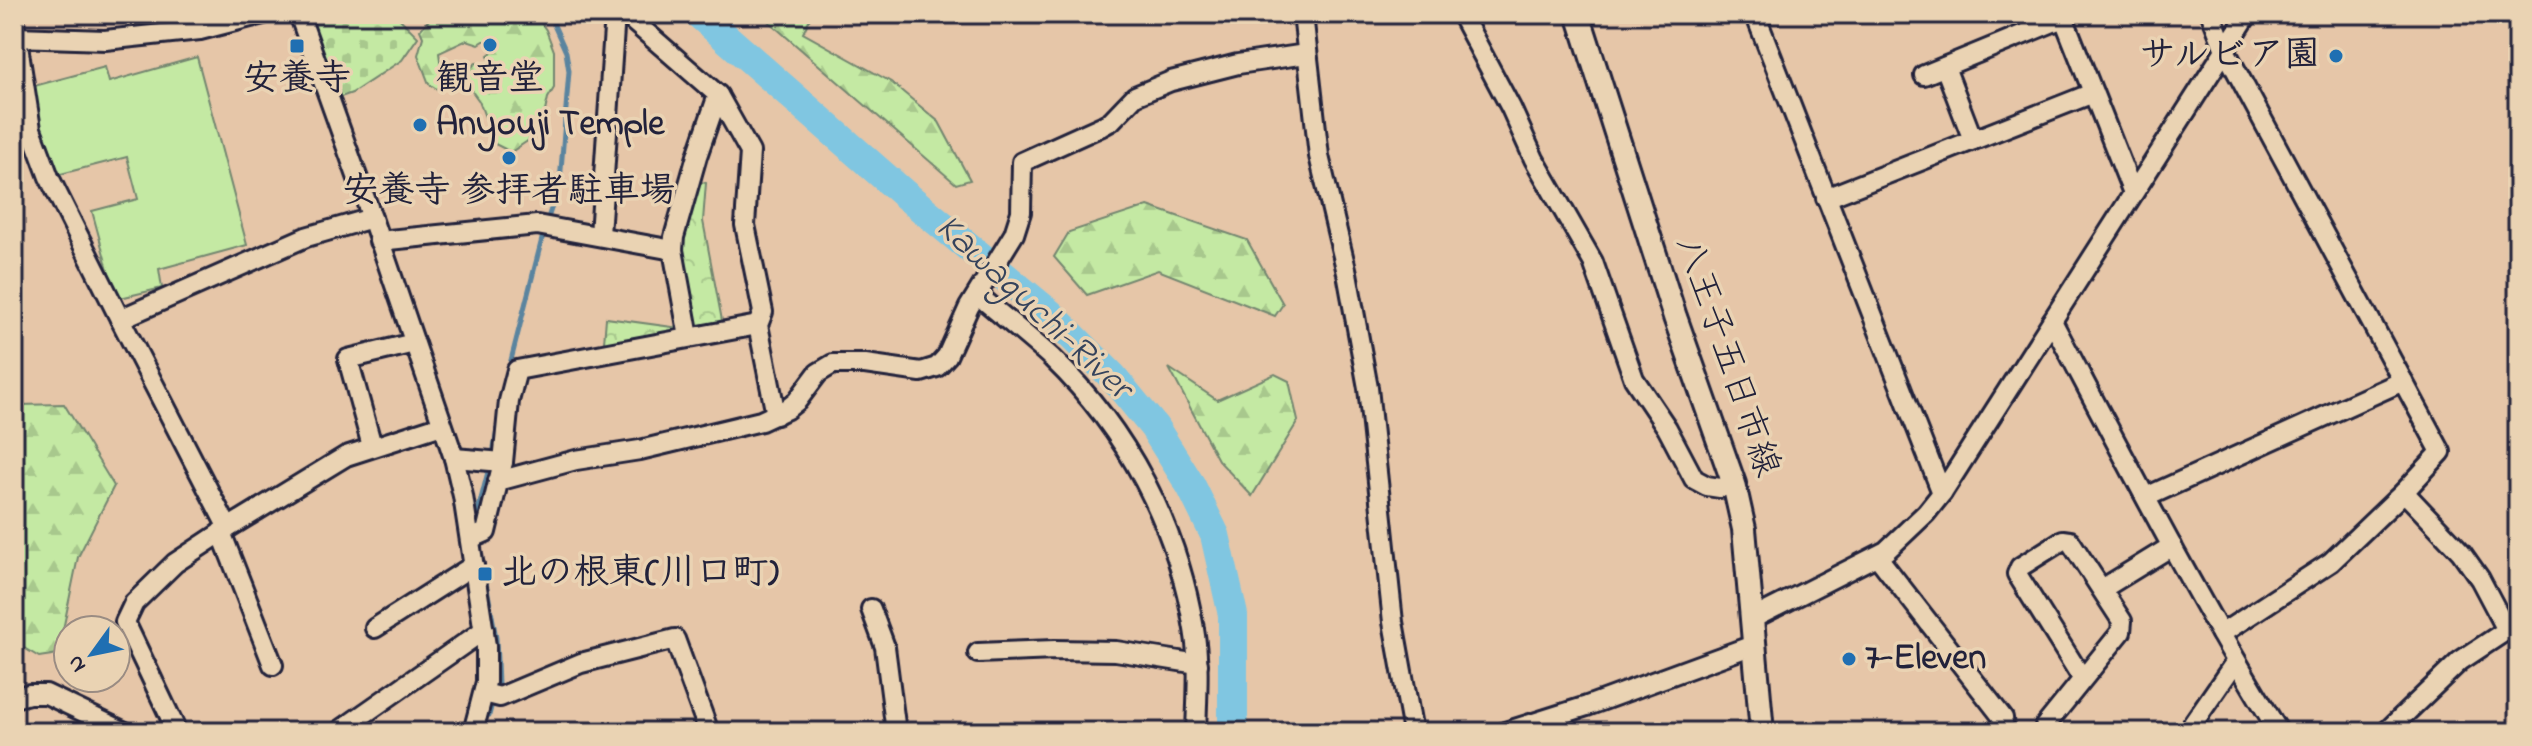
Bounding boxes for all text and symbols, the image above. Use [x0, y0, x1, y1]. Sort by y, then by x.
place label: サルビア園 [2139, 30, 2320, 83]
marker: 観音堂 [481, 36, 499, 54]
marker: 安養寺 [288, 37, 306, 55]
marker: サルビア園 [2327, 47, 2345, 65]
place label: 安養寺 [243, 54, 351, 107]
place label: 観音堂 [436, 54, 544, 107]
place label: Anyouji Temple [436, 99, 665, 152]
marker: Anyouji Temple [411, 116, 429, 134]
marker: 安養寺 参拝者駐車場 [500, 149, 518, 167]
place label: 安養寺 参拝者駐車場 [342, 166, 676, 219]
water label: Kawaguchi-River [922, 202, 1147, 417]
street label: 八王子五日市線 [1660, 229, 1792, 485]
place label: 北の根東(川口町) [501, 548, 779, 601]
marker: 北の根東(川口町) [476, 565, 494, 583]
north arrow [52, 614, 132, 694]
place label: 7-Eleven [1865, 633, 1986, 686]
text: N [60, 648, 95, 678]
marker: 7-Eleven [1840, 650, 1858, 668]

